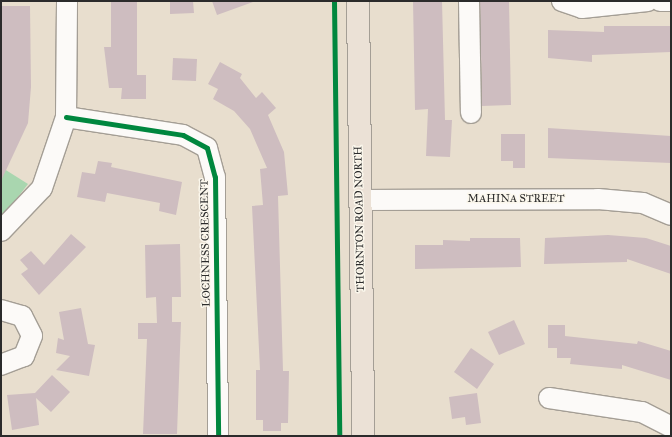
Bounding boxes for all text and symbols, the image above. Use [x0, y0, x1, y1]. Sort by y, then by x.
street label: THORNTON ROAD NORTH [352, 146, 368, 292]
street label: LOCHNESS CRESCENT [198, 179, 214, 307]
street label: MAHINA STREET [468, 192, 564, 206]

